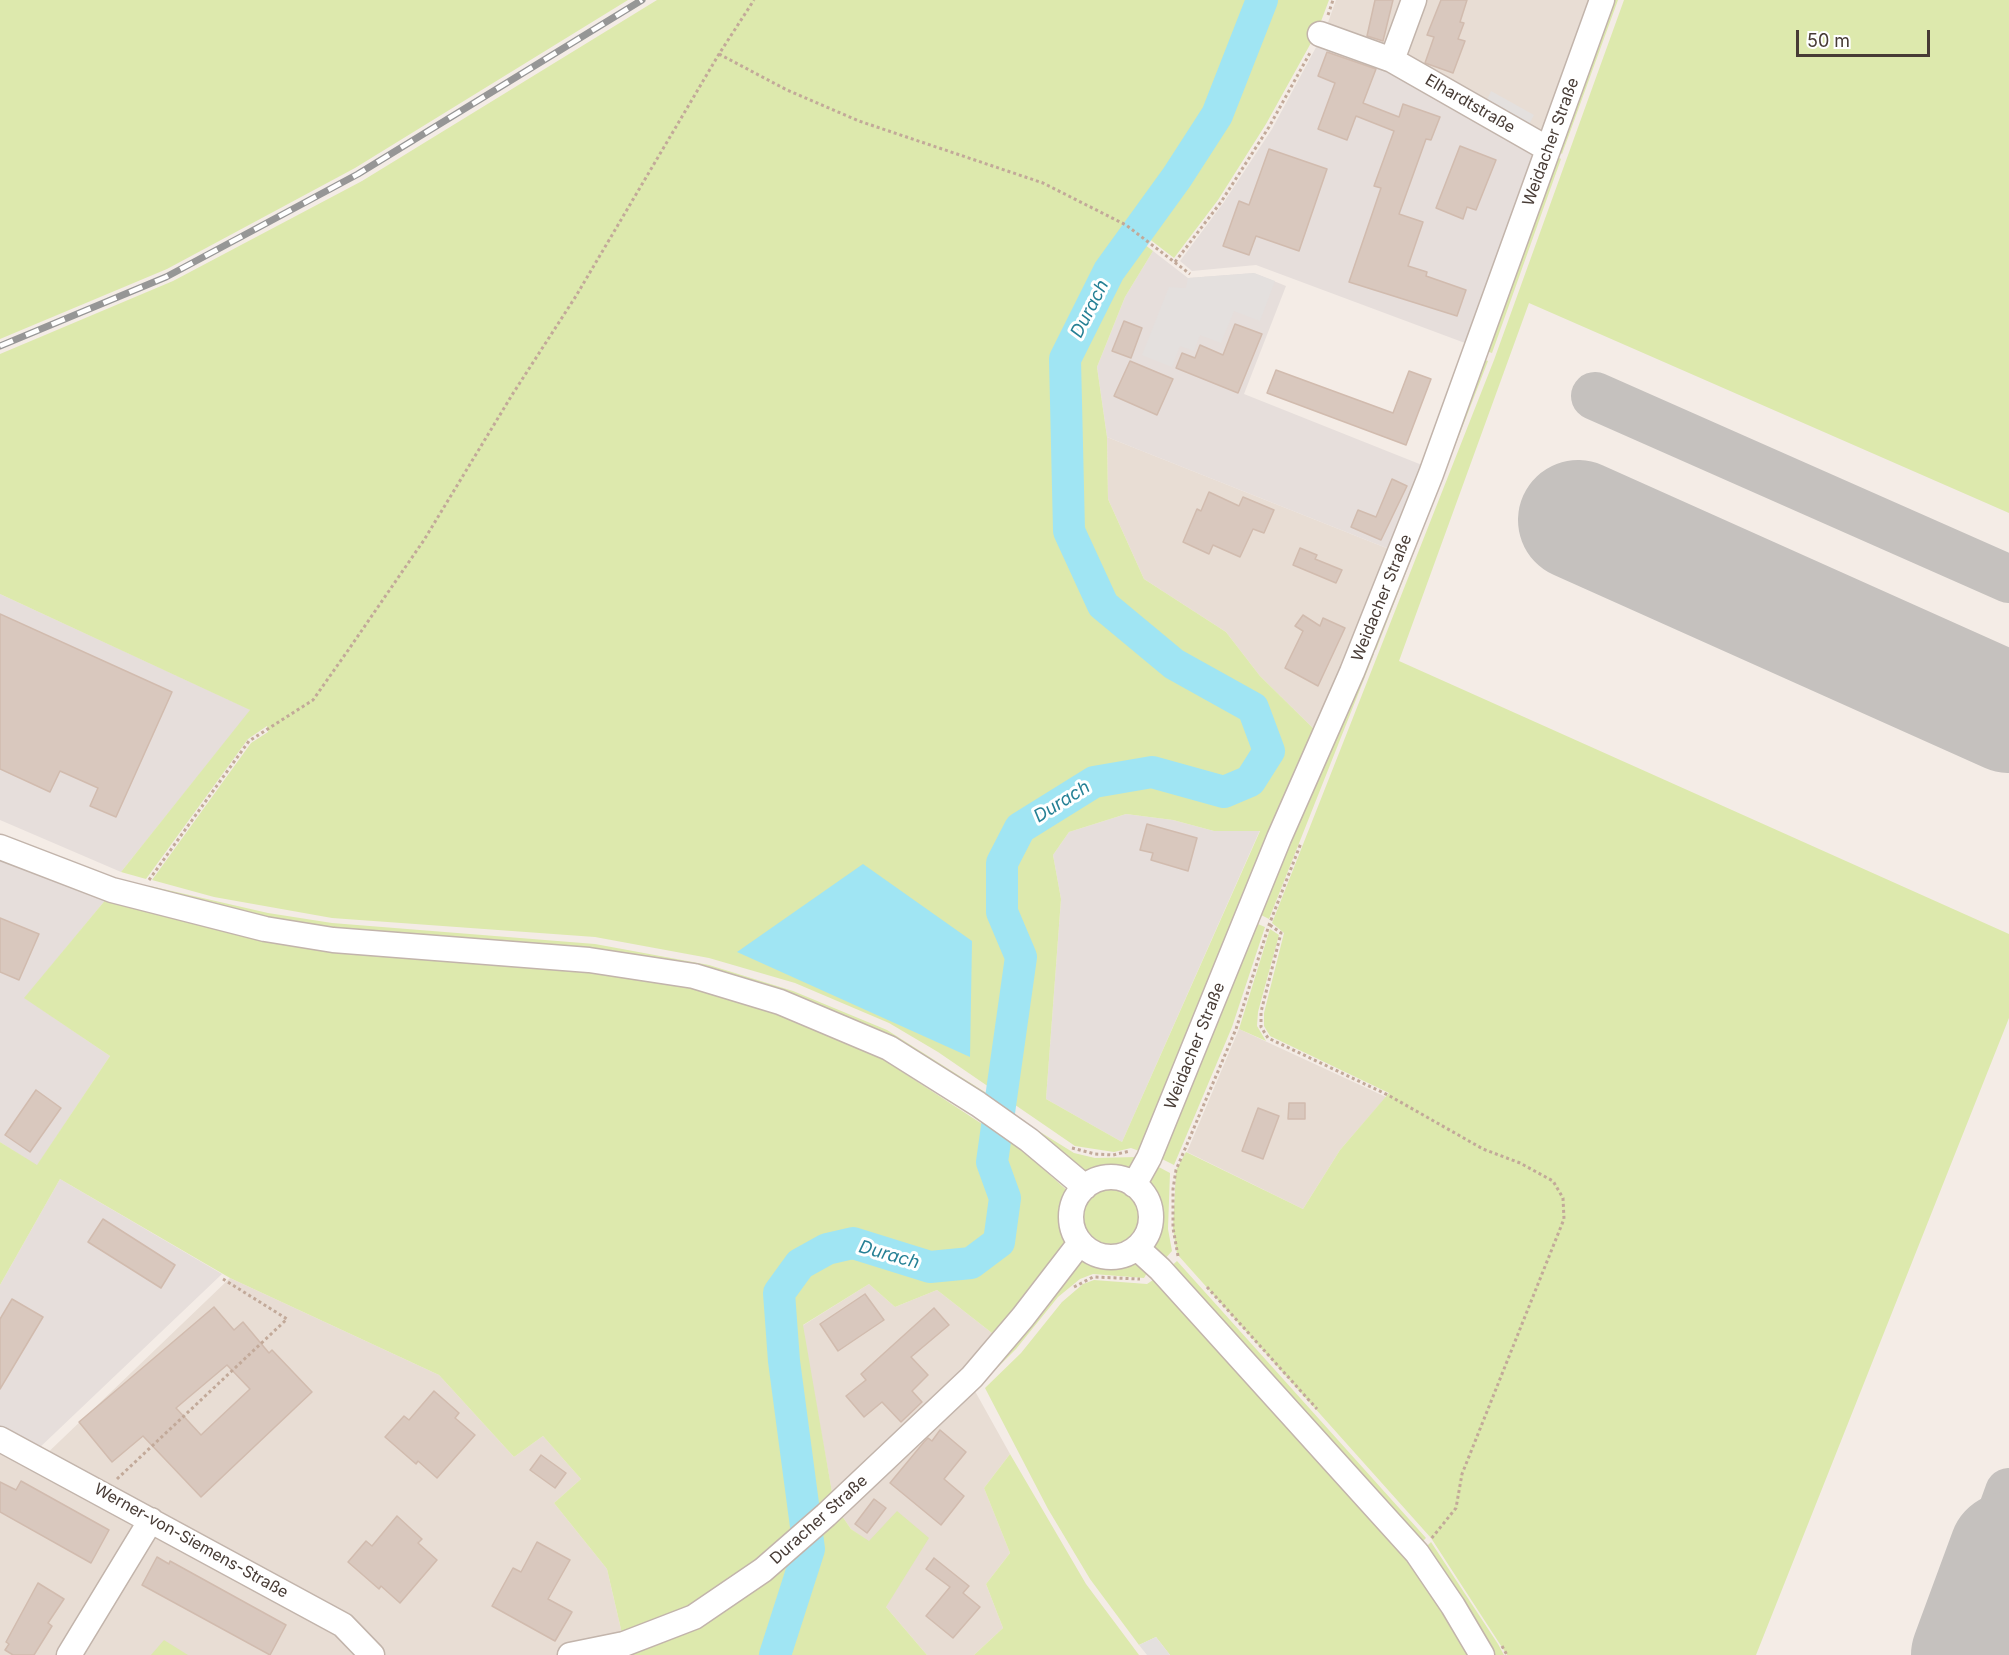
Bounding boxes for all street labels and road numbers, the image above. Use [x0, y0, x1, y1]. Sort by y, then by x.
street label: Elhardtstraße [1422, 71, 1518, 137]
street label: Weidacher Straße [1519, 75, 1583, 209]
street label: Weidacher Straße [1348, 532, 1416, 664]
street label: Weidacher Straße [1161, 980, 1229, 1112]
street label: Duracher Straße [766, 1471, 872, 1569]
street label: Werner-von-Siemens-Straße [91, 1480, 291, 1602]

